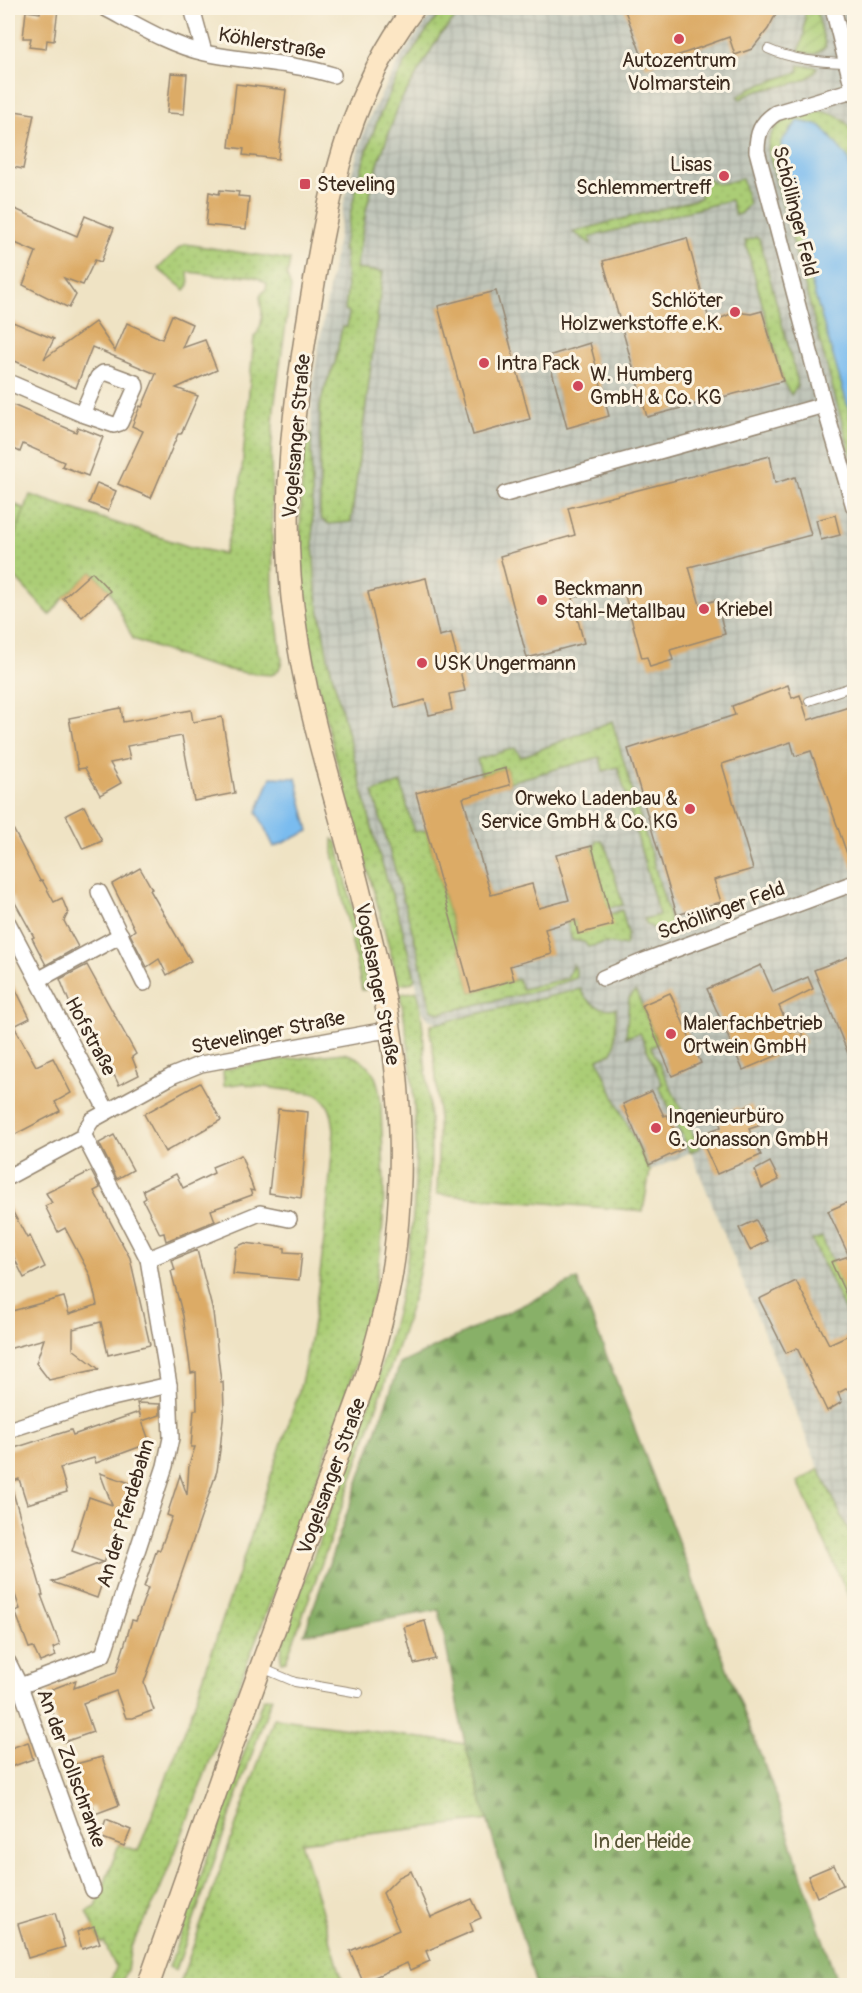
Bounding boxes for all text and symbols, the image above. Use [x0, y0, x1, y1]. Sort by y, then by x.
street label: Köhlerstraße [216, 22, 328, 65]
marker: Autozentrum Volmarstein [672, 32, 686, 46]
place label: Autozentrum Volmarstein [622, 48, 736, 96]
street label: Schöllinger Feld [767, 143, 824, 279]
place label: Lisas Schlemmertreff [576, 152, 712, 200]
marker: Lisas Schlemmertreff [717, 169, 731, 183]
place label: Steveling [317, 172, 395, 197]
marker: Steveling [298, 177, 312, 191]
place label: Schlöter Holzwerkstoffe e.K. [560, 288, 723, 336]
marker: Schlöter Holzwerkstoffe e.K. [728, 305, 742, 319]
place label: Intra Pack [496, 351, 580, 376]
street label: Vogelsanger Straße [277, 353, 316, 519]
marker: Intra Pack [477, 356, 491, 370]
place label: W. Humberg GmbH & Co. KG [590, 362, 722, 410]
marker: W. Humberg GmbH & Co. KG [571, 379, 585, 393]
place label: Beckmann Stahl-Metallbau [554, 576, 686, 624]
marker: Beckmann Stahl-Metallbau [535, 593, 549, 607]
place label: Kriebel [716, 597, 773, 622]
marker: Kriebel [697, 602, 711, 616]
place label: USK Ungermann [434, 651, 576, 676]
marker: USK Ungermann [415, 656, 429, 670]
place label: Orweko Ladenbau & Service GmbH & Co. KG [481, 786, 678, 834]
marker: Orweko Ladenbau & Service GmbH & Co. KG [683, 802, 697, 816]
street label: Schöllinger Feld [654, 876, 788, 945]
street label: Vogelsanger Straße [350, 901, 406, 1067]
street label: Hofstraße [59, 993, 122, 1080]
street label: Stevelinger Straße [189, 1005, 347, 1060]
place label: Malerfachbetrieb Ortwein GmbH [683, 1011, 823, 1059]
marker: Malerfachbetrieb Ortwein GmbH [664, 1027, 678, 1041]
place label: Ingenieurbüro G. Jonasson GmbH [668, 1104, 828, 1152]
marker: Ingenieurbüro G. Jonasson GmbH [649, 1121, 663, 1135]
street label: Vogelsanger Straße [292, 1394, 371, 1558]
street label: An der Pferdebahn [91, 1436, 160, 1591]
street label: An der Zollschranke [31, 1685, 112, 1851]
park label: In der Heide [593, 1829, 691, 1854]

